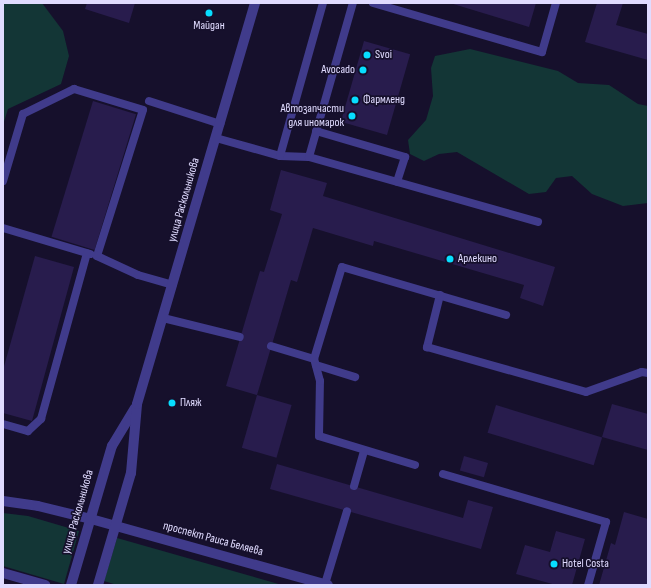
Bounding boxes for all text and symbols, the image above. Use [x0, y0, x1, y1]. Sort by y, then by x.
marker: Майдан [204, 8, 214, 18]
place label: Майдан [193, 19, 225, 33]
place label: Svoi [375, 48, 392, 62]
marker: Svoi [362, 50, 372, 60]
place label: Avocado [321, 63, 355, 77]
marker: Avocado [358, 65, 368, 75]
place label: Фармленд [363, 93, 405, 107]
marker: Фармленд [350, 95, 360, 105]
place label: Автозапчасти для иномарок [280, 102, 344, 130]
marker: Автозапчасти для иномарок [347, 111, 357, 121]
street label: улица Раскольникова [165, 156, 203, 244]
place label: Арлекино [458, 252, 497, 266]
marker: Арлекино [445, 254, 455, 264]
place label: Пляж [180, 396, 201, 410]
marker: Пляж [167, 398, 177, 408]
street label: улица Раскольникова [59, 468, 97, 556]
street label: проспект Раиса Беляева [161, 519, 265, 559]
place label: Hotel Costa [562, 557, 609, 571]
marker: Hotel Costa [549, 559, 559, 569]

